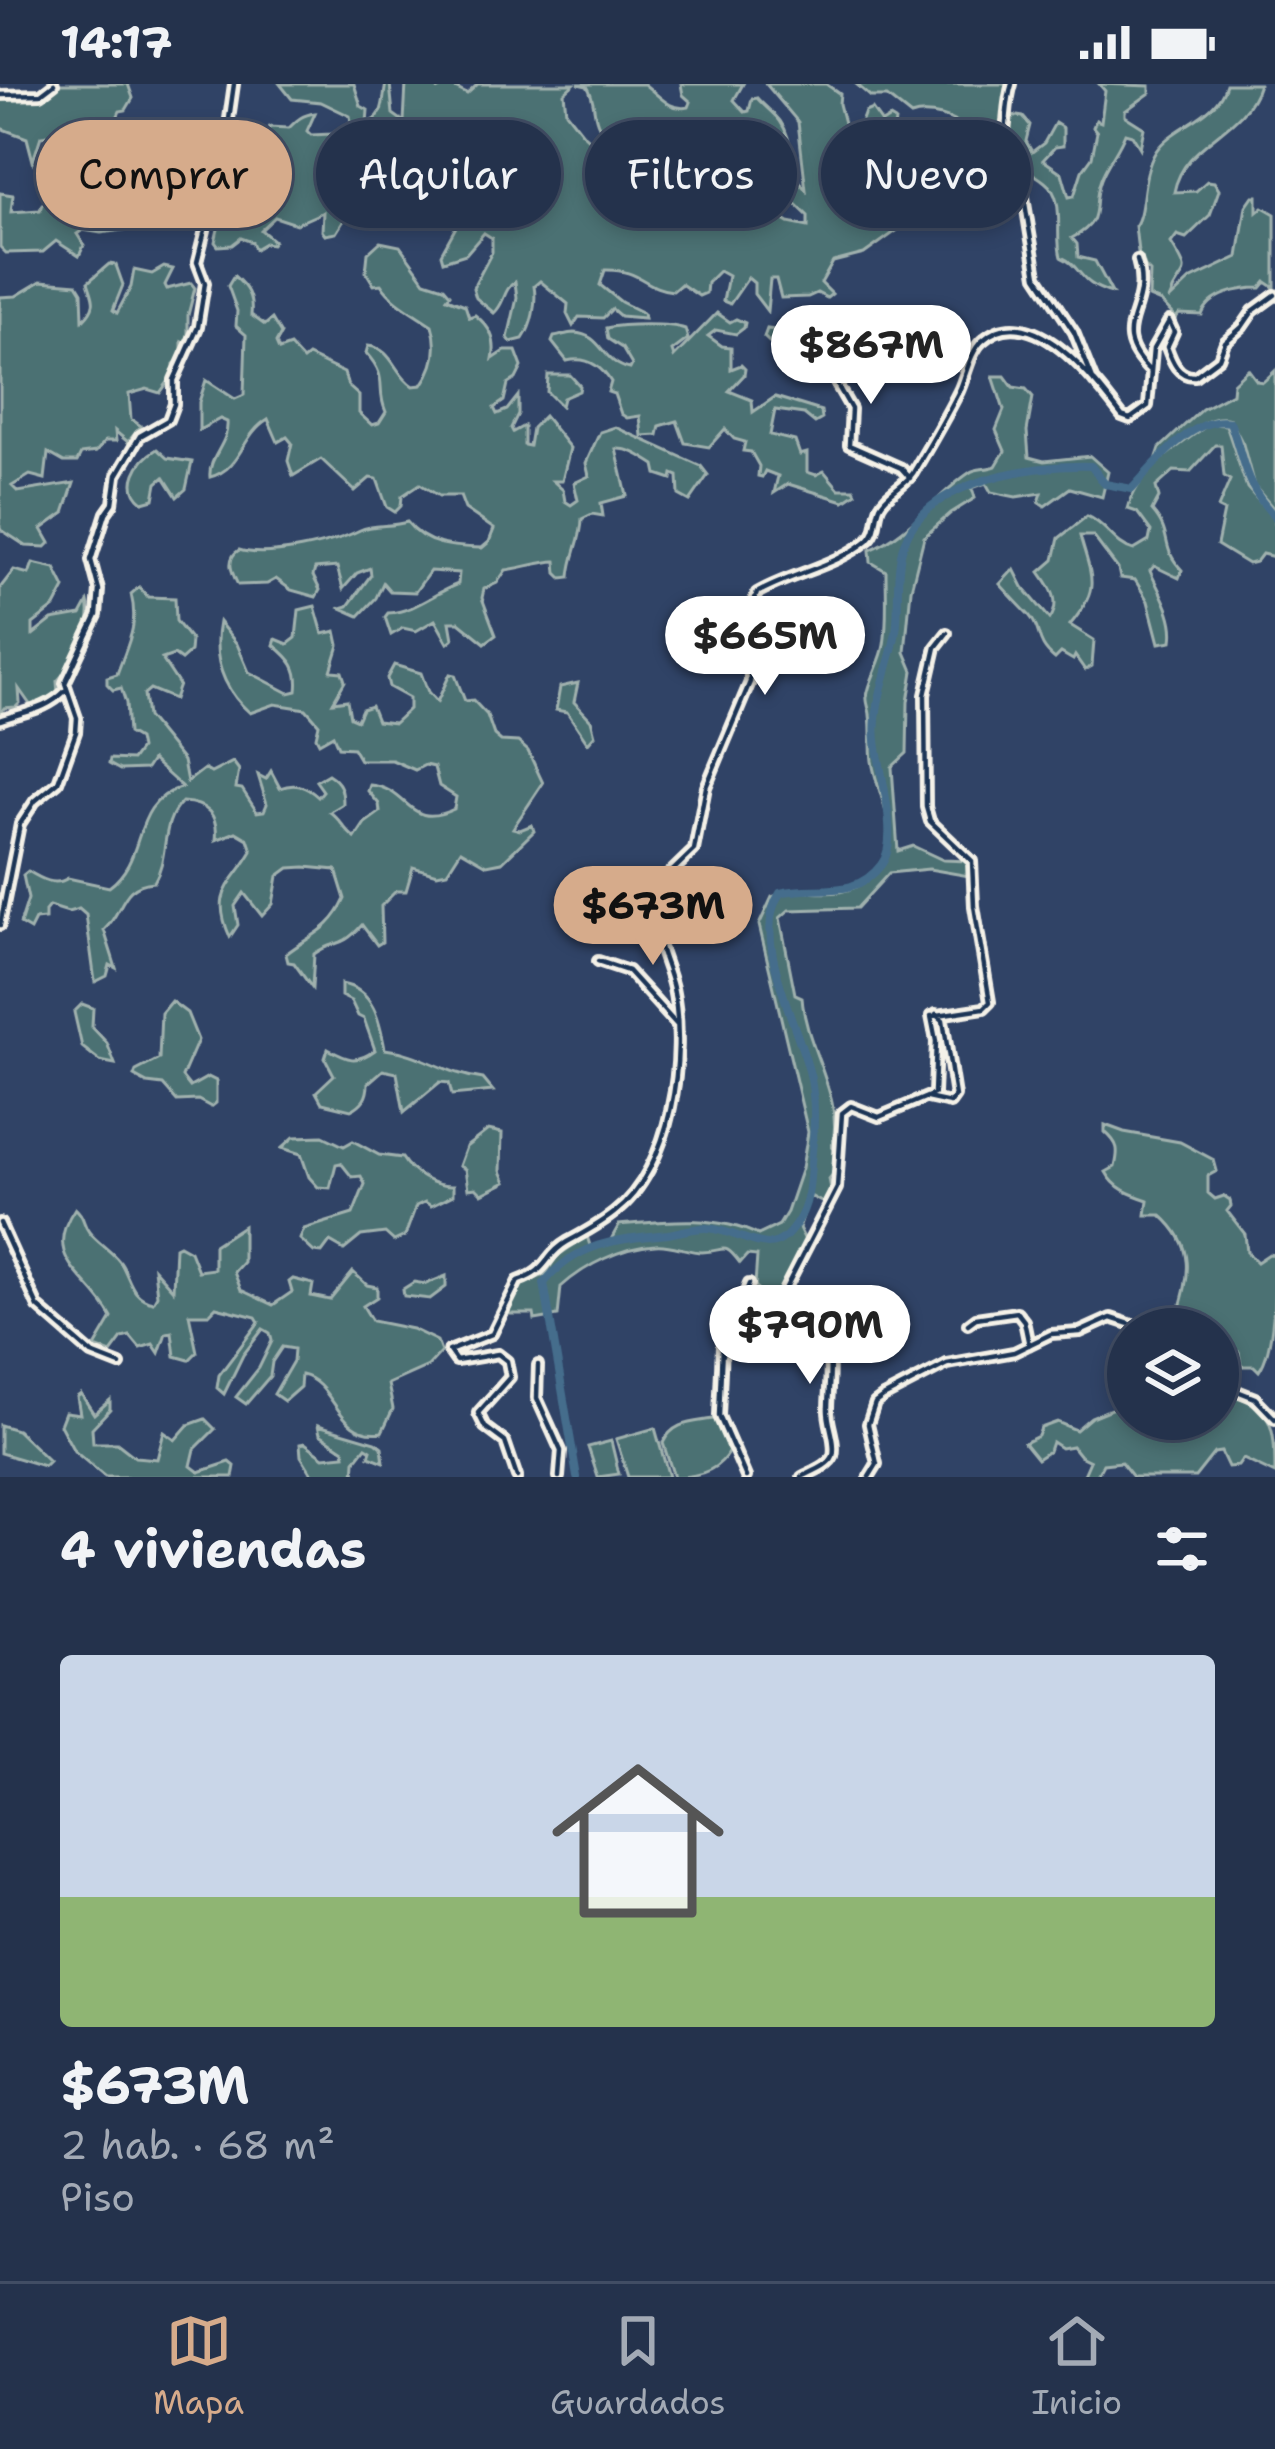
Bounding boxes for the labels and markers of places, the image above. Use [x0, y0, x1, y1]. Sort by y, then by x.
pin: $867M [787, 305, 955, 407]
pin: $665M [681, 596, 849, 698]
pin: $673M [569, 866, 737, 968]
pin: $790M [726, 1285, 894, 1387]

